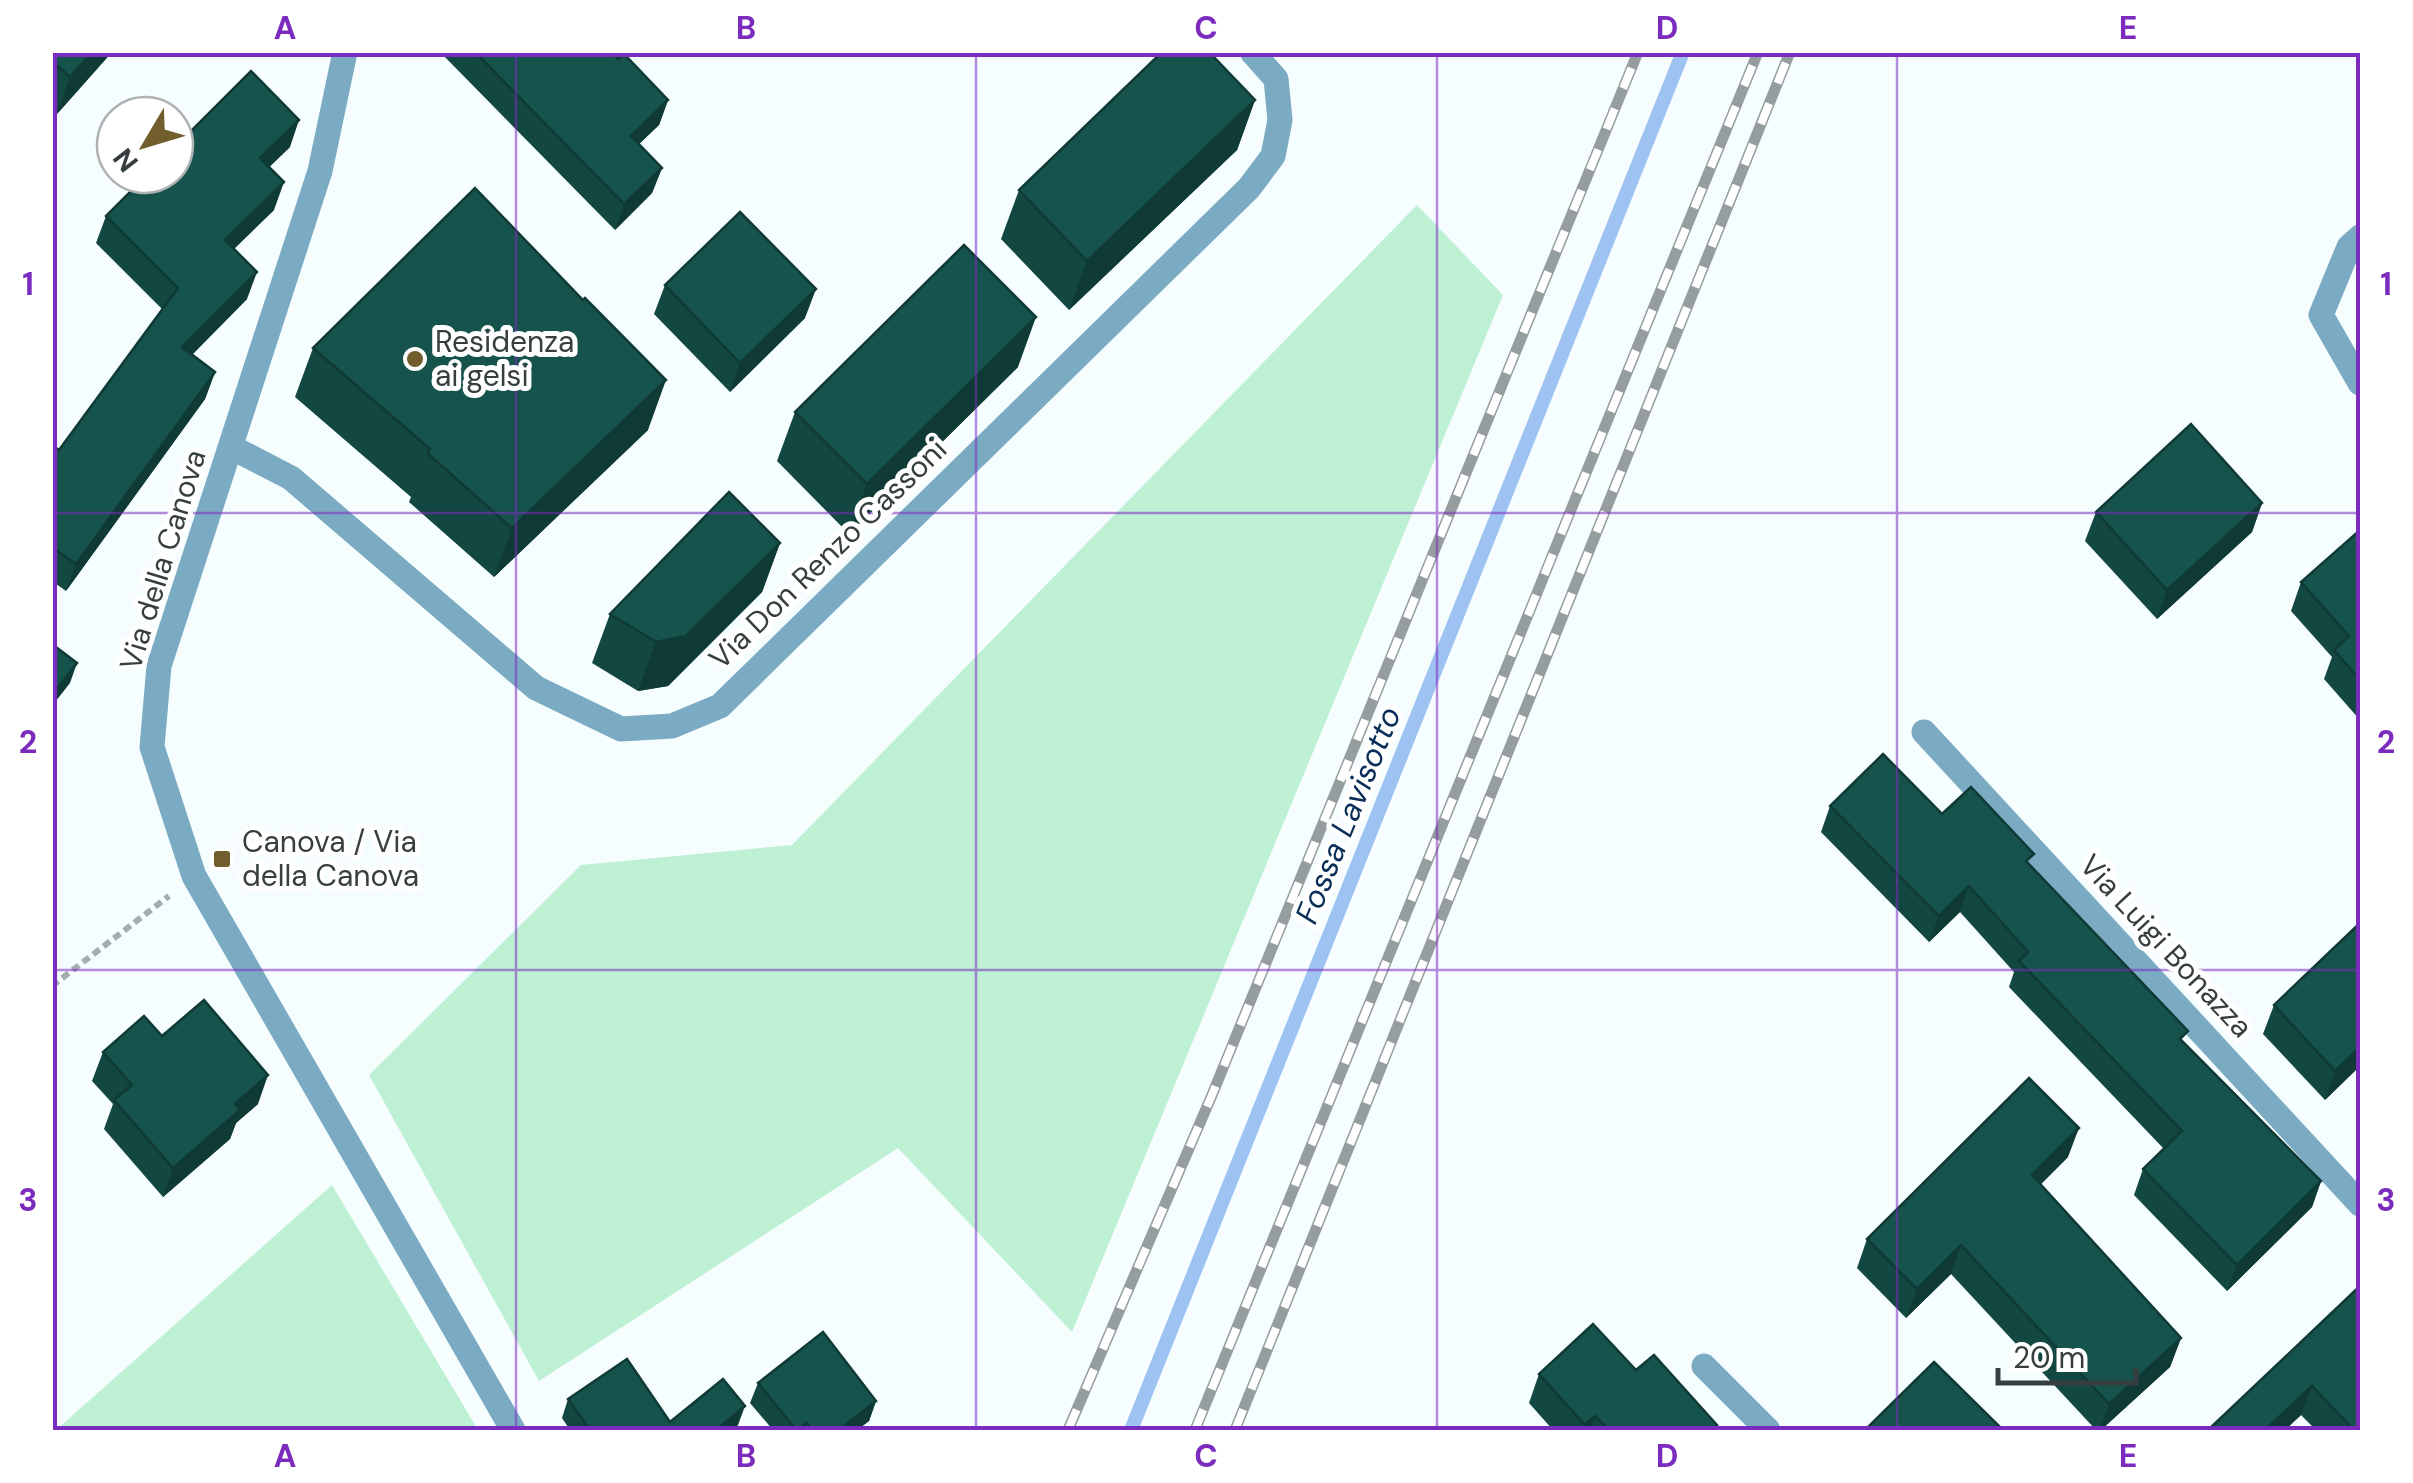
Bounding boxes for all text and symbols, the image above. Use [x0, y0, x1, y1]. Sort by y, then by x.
text: A [274, 7, 296, 49]
text: B [736, 7, 756, 49]
text: C [1194, 7, 1218, 49]
text: D [1656, 7, 1678, 49]
text: E [2119, 7, 2137, 49]
north arrow [95, 95, 195, 195]
text: N [105, 141, 147, 180]
text: 1 [22, 263, 34, 305]
text: 1 [2380, 263, 2392, 305]
place label: Residenza ai gelsi [435, 322, 574, 395]
marker: Residenza ai gelsi [404, 348, 426, 370]
street label: Via Don Renzo Cassoni [700, 430, 955, 677]
street label: Via della Canova [110, 445, 215, 675]
water label: Fossa Lavisotto [1285, 700, 1411, 930]
text: 2 [19, 721, 37, 763]
text: 2 [2377, 721, 2395, 763]
place label: Canova / Via della Canova [242, 822, 419, 895]
street label: Via Luigi Bonazza [2071, 846, 2261, 1046]
marker: Canova / Via della Canova [211, 848, 233, 870]
text: 3 [18, 1179, 38, 1221]
text: 3 [2376, 1179, 2396, 1221]
scale bar [1998, 1323, 2136, 1385]
text: 20 m [2013, 1338, 2085, 1377]
text: A [274, 1435, 296, 1477]
text: B [736, 1435, 756, 1477]
text: C [1194, 1435, 1218, 1477]
text: D [1656, 1435, 1678, 1477]
text: E [2119, 1435, 2137, 1477]

